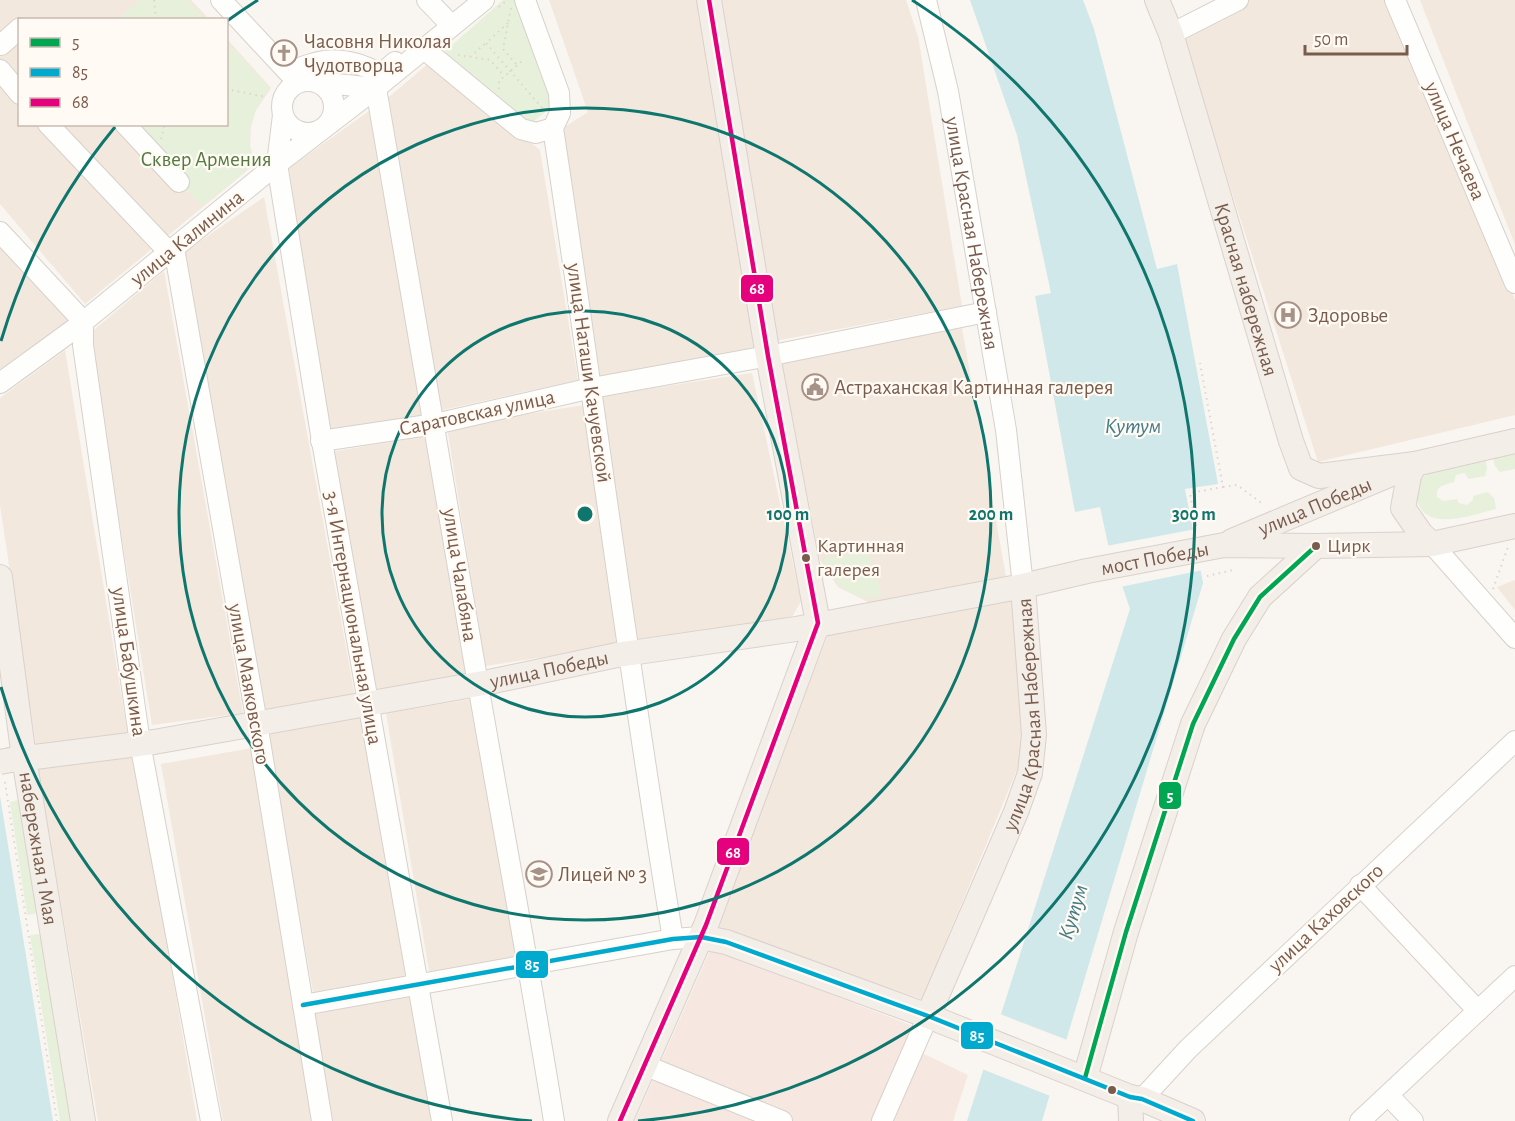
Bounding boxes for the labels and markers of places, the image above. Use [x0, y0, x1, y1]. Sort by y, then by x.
place label: Часовня Николая Чудотворца [304, 31, 452, 76]
church icon: Часовня Николая Чудотворца [269, 38, 299, 68]
hospital icon: Здоровье [1273, 300, 1303, 330]
place label: Здоровье [1308, 305, 1388, 326]
public building icon: Астраханская Картинная галерея [800, 372, 830, 402]
place label: Астраханская Картинная галерея [834, 377, 1114, 398]
centre of rings [575, 504, 595, 524]
place label: Картинная галерея [817, 536, 905, 580]
place label: Цирк [1327, 536, 1370, 556]
marker: Цирк [1310, 540, 1322, 552]
marker: Картинная галерея [800, 552, 812, 564]
school or university icon: Лицей № 3 [524, 859, 554, 889]
place label: Лицей № 3 [558, 864, 647, 885]
unlabelled marker [1106, 1084, 1118, 1096]

